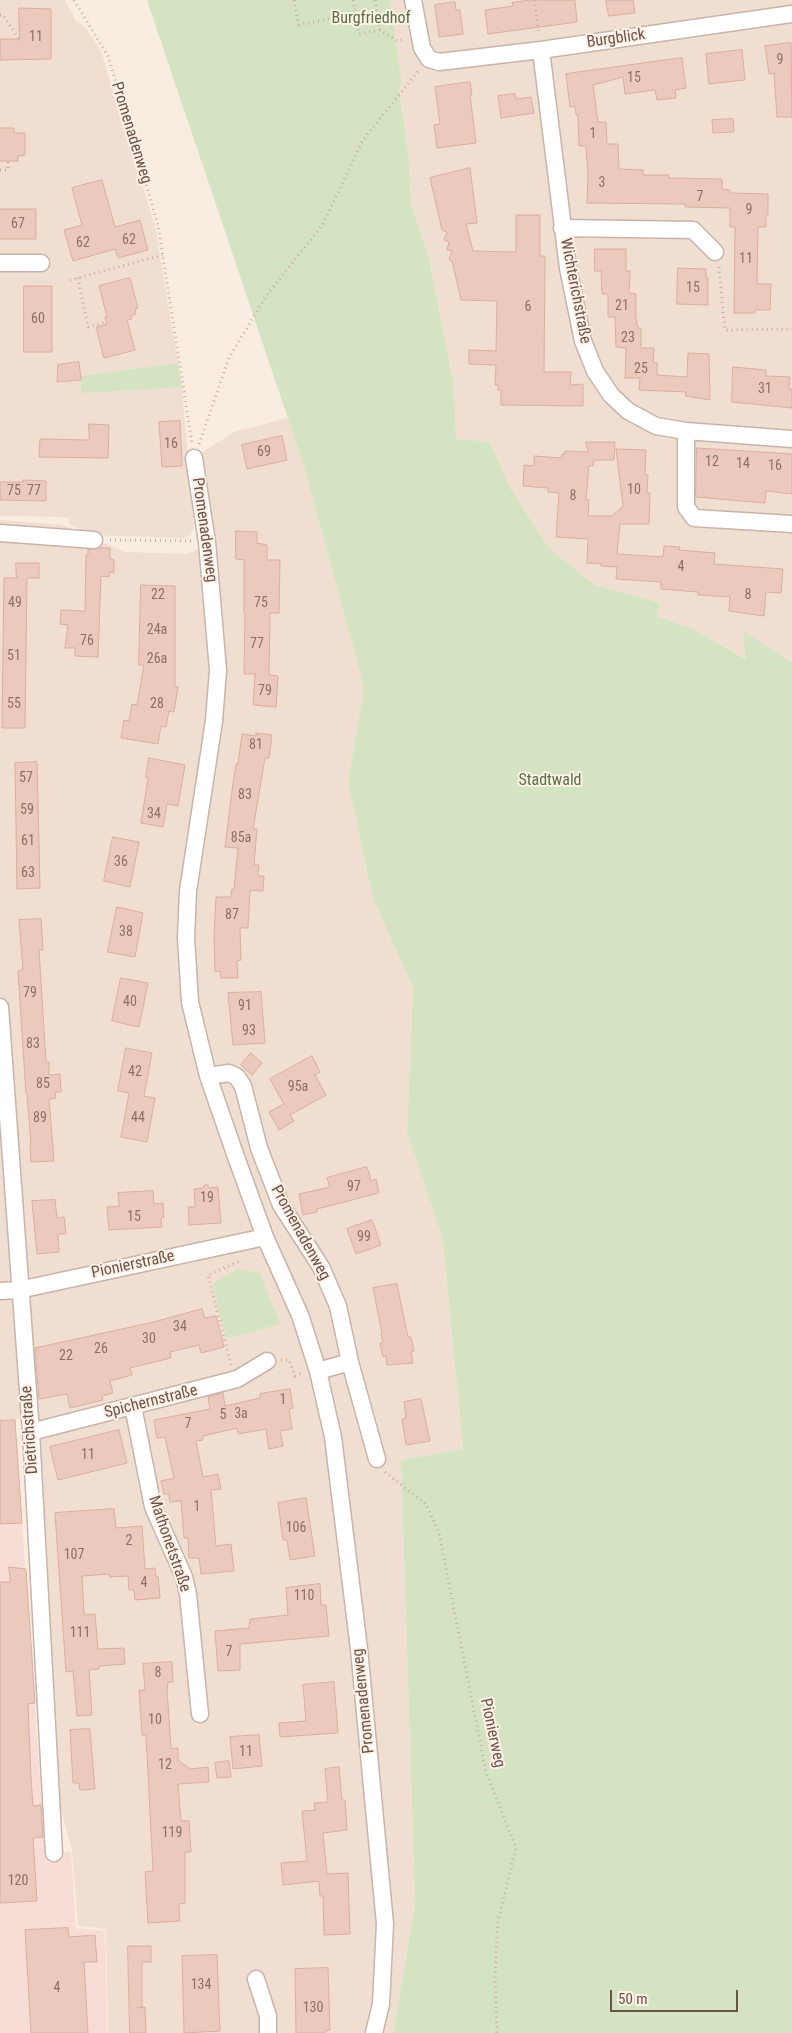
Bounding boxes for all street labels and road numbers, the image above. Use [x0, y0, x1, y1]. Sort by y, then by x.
street label: Burgblick [585, 25, 647, 53]
street label: Promenadenweg [106, 80, 156, 186]
street label: Wichterichstraße [555, 237, 595, 345]
street label: Promenadenweg [187, 476, 221, 584]
street label: Promenadenweg [266, 1182, 334, 1284]
street label: Pionierstraße [90, 1247, 176, 1283]
street label: Spichernstraße [102, 1381, 200, 1423]
street label: Dietrichstraße [17, 1385, 43, 1475]
street label: Mathonetstraße [144, 1493, 194, 1595]
street label: Promenadenweg [349, 1648, 379, 1754]
street label: Pionierweg [475, 1697, 509, 1769]

